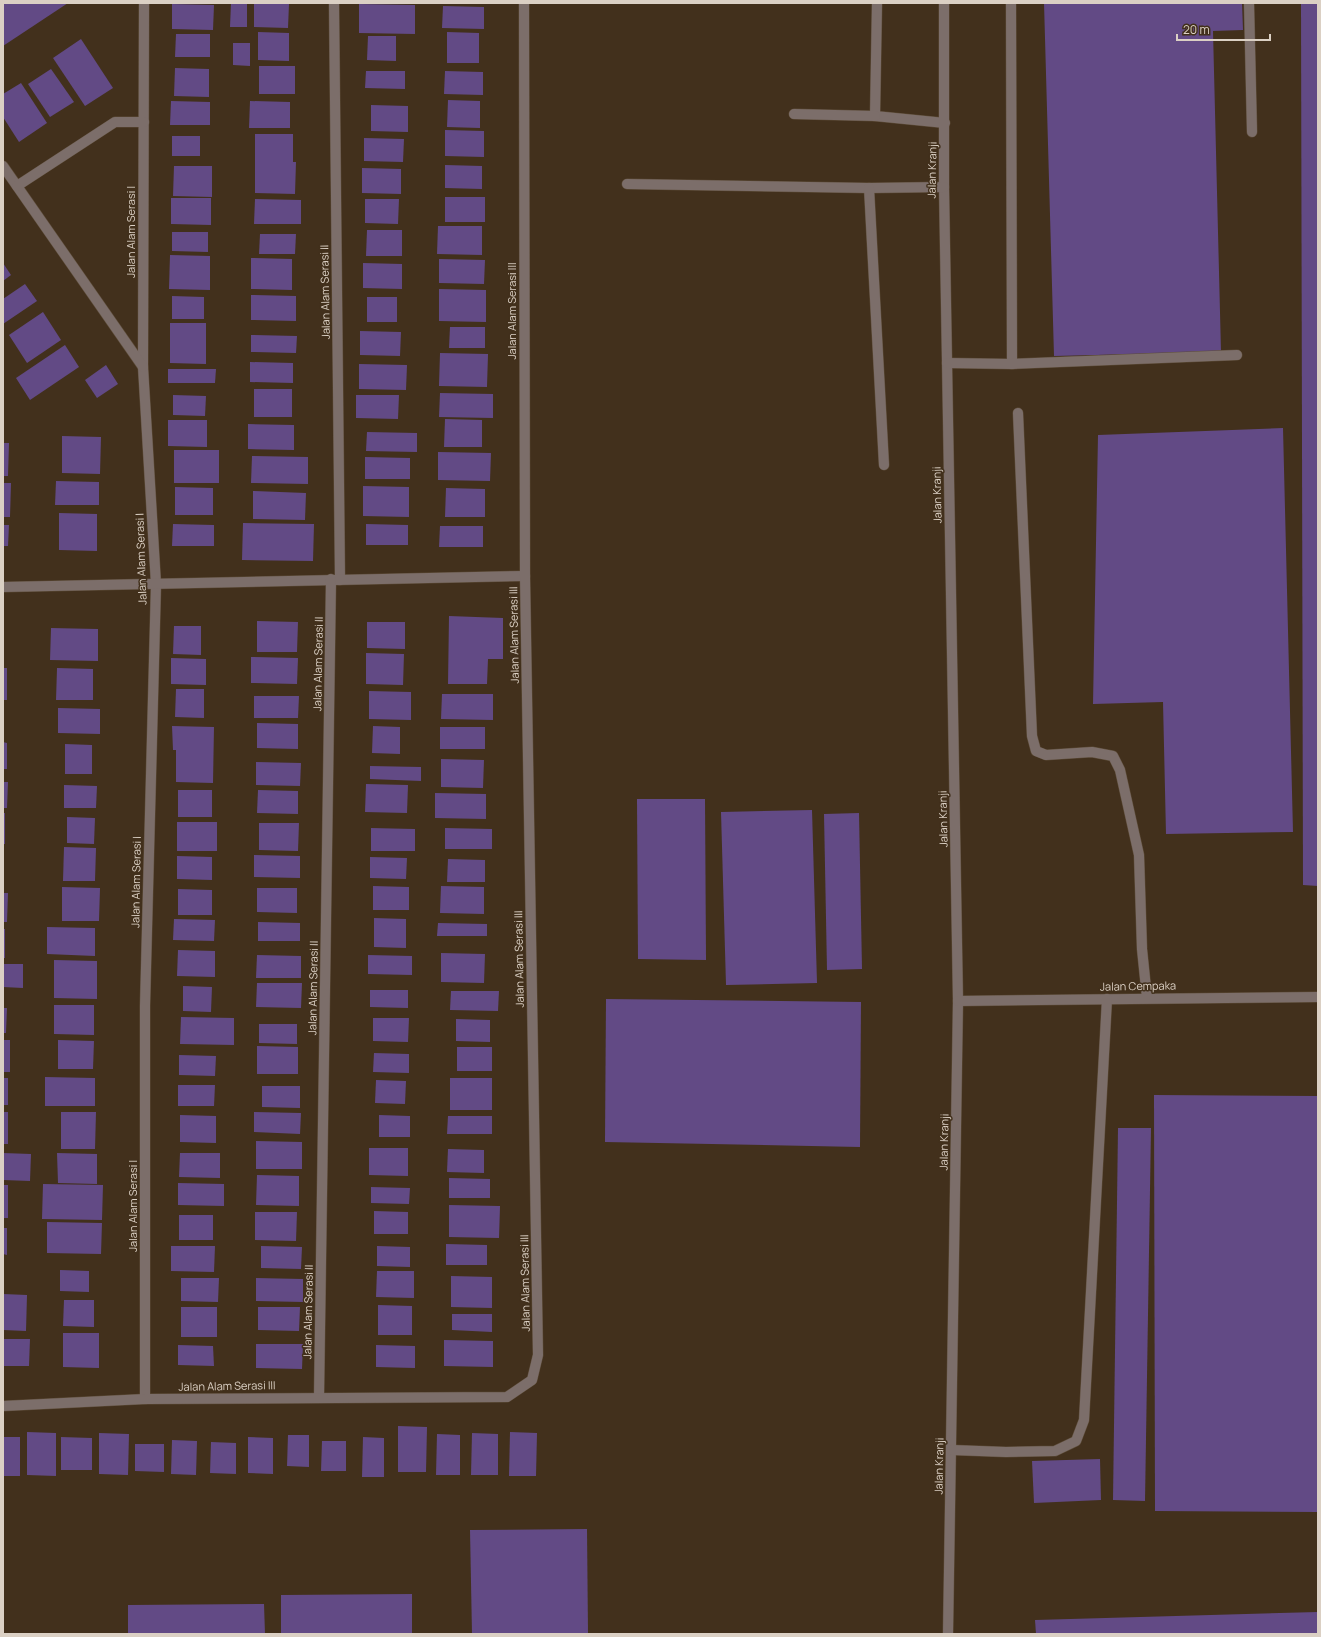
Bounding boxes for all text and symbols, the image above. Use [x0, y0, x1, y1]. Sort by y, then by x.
scale bar [1177, 16, 1270, 42]
text: 20 m [1183, 21, 1210, 38]
street label: Jalan Kranji [924, 141, 939, 199]
street label: Jalan Alam Serasi I [123, 186, 138, 278]
street label: Jalan Alam Serasi II [316, 245, 333, 339]
street label: Jalan Alam Serasi III [504, 262, 519, 360]
street label: Jalan Kranji [929, 466, 944, 524]
street label: Jalan Alam Serasi I [131, 513, 150, 605]
street label: Jalan Alam Serasi III [505, 586, 522, 684]
street label: Jalan Alam Serasi II [309, 617, 326, 711]
street label: Jalan Kranji [935, 790, 950, 848]
street label: Jalan Alam Serasi I [127, 836, 144, 928]
street label: Jalan Alam Serasi III [510, 910, 527, 1008]
street label: Jalan Alam Serasi II [304, 941, 321, 1035]
street label: Jalan Cempaka [1100, 977, 1176, 994]
street label: Jalan Kranji [936, 1113, 951, 1171]
street label: Jalan Alam Serasi I [125, 1160, 140, 1252]
street label: Jalan Alam Serasi III [516, 1234, 533, 1332]
street label: Jalan Alam Serasi II [299, 1265, 316, 1359]
street label: Jalan Alam Serasi III [178, 1377, 276, 1394]
street label: Jalan Kranji [931, 1437, 946, 1495]

